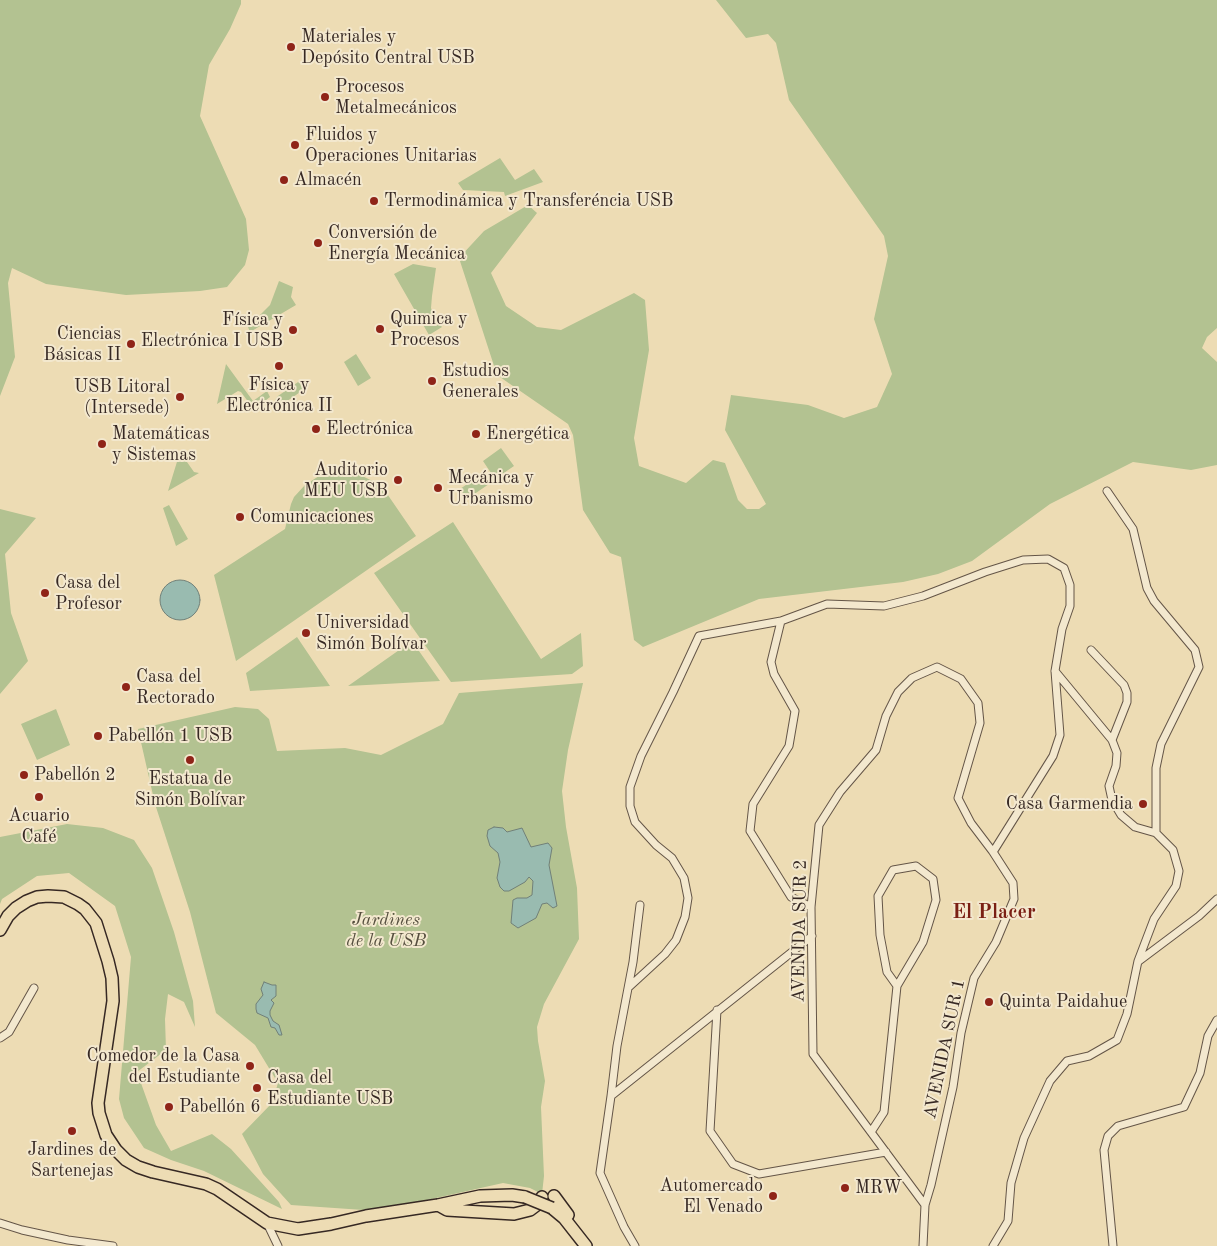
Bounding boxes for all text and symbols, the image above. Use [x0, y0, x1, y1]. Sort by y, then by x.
place label: Materiales y Depósito Central USB [301, 26, 475, 68]
marker: Materiales y Depósito Central USB [285, 41, 297, 53]
place label: Procesos Metalmecánicos [335, 76, 457, 118]
marker: Procesos Metalmecánicos [319, 91, 331, 103]
place label: Fluidos y Operaciones Unitarias [305, 124, 477, 166]
marker: Fluidos y Operaciones Unitarias [289, 139, 301, 151]
place label: Almacén [294, 169, 362, 191]
marker: Almacén [278, 174, 290, 186]
place label: Termodinámica y Transferéncia USB [384, 190, 673, 212]
marker: Termodinámica y Transferéncia USB [368, 195, 380, 207]
place label: Conversión de Energía Mecánica [328, 222, 466, 264]
marker: Conversión de Energía Mecánica [312, 237, 324, 249]
place label: Quimica y Procesos [390, 308, 468, 350]
place label: Física y Electrónica I USB [141, 309, 283, 352]
place label: Ciencias Básicas II [43, 323, 121, 366]
marker: Quimica y Procesos [374, 323, 386, 335]
marker: Física y Electrónica I USB [287, 324, 299, 336]
marker: Ciencias Básicas II [125, 338, 137, 350]
marker: Física y Electrónica II [273, 360, 285, 372]
place label: Estudios Generales [442, 360, 518, 402]
place label: Física y Electrónica II [226, 374, 332, 416]
marker: Estudios Generales [426, 375, 438, 387]
place label: USB Litoral (Intersede) [74, 376, 170, 418]
marker: USB Litoral (Intersede) [174, 391, 186, 403]
place label: Electrónica [326, 418, 413, 440]
place label: Matemáticas y Sistemas [112, 423, 209, 466]
marker: Electrónica [310, 423, 322, 435]
place label: Energética [486, 423, 570, 445]
marker: Energética [470, 428, 482, 440]
marker: Matemáticas y Sistemas [96, 438, 108, 450]
place label: Auditorio MEU USB [304, 459, 388, 502]
place label: Mecánica y Urbanismo [448, 467, 534, 509]
marker: Auditorio MEU USB [392, 474, 404, 486]
marker: Mecánica y Urbanismo [432, 482, 444, 494]
place label: Comunicaciones [250, 506, 374, 528]
marker: Comunicaciones [234, 511, 246, 523]
place label: Casa del Profesor [55, 572, 122, 614]
marker: Casa del Profesor [39, 587, 51, 599]
place label: Universidad Simón Bolívar [316, 612, 426, 654]
marker: Universidad Simón Bolívar [300, 627, 312, 639]
place label: Casa del Rectorado [136, 666, 215, 709]
marker: Casa del Rectorado [120, 681, 132, 693]
place label: Pabellón 1 USB [108, 725, 232, 747]
marker: Pabellón 1 USB [92, 730, 104, 742]
marker: Estatua de Simón Bolívar [184, 754, 196, 766]
place label: Pabellón 2 [34, 764, 116, 786]
place label: Estatua de Simón Bolívar [135, 768, 245, 811]
marker: Pabellón 2 [18, 769, 30, 781]
marker: Acuario Café [33, 791, 45, 803]
place label: Casa Garmendia [1006, 793, 1133, 815]
marker: Casa Garmendia [1137, 798, 1149, 810]
place label: Acuario Café [8, 805, 70, 848]
street label: AVENIDA SUR 2 [788, 859, 812, 1003]
district label: El Placer [952, 901, 1036, 925]
park label: Jardines de la USB [346, 909, 426, 952]
street label: AVENIDA SUR 1 [920, 977, 970, 1121]
place label: Quinta Paidahue [999, 991, 1127, 1013]
marker: Quinta Paidahue [983, 996, 995, 1008]
place label: Comedor de la Casa del Estudiante [87, 1045, 240, 1088]
marker: Comedor de la Casa del Estudiante [244, 1060, 256, 1072]
place label: Casa del Estudiante USB [267, 1067, 393, 1110]
marker: Casa del Estudiante USB [251, 1082, 263, 1094]
place label: Pabellón 6 [179, 1096, 261, 1118]
marker: Pabellón 6 [163, 1101, 175, 1113]
marker: Jardines de Sartenejas [66, 1125, 78, 1137]
place label: Jardines de Sartenejas [28, 1139, 116, 1182]
place label: Automercado El Venado [659, 1175, 763, 1218]
place label: MRW [855, 1177, 902, 1199]
marker: MRW [839, 1182, 851, 1194]
marker: Automercado El Venado [767, 1190, 779, 1202]

